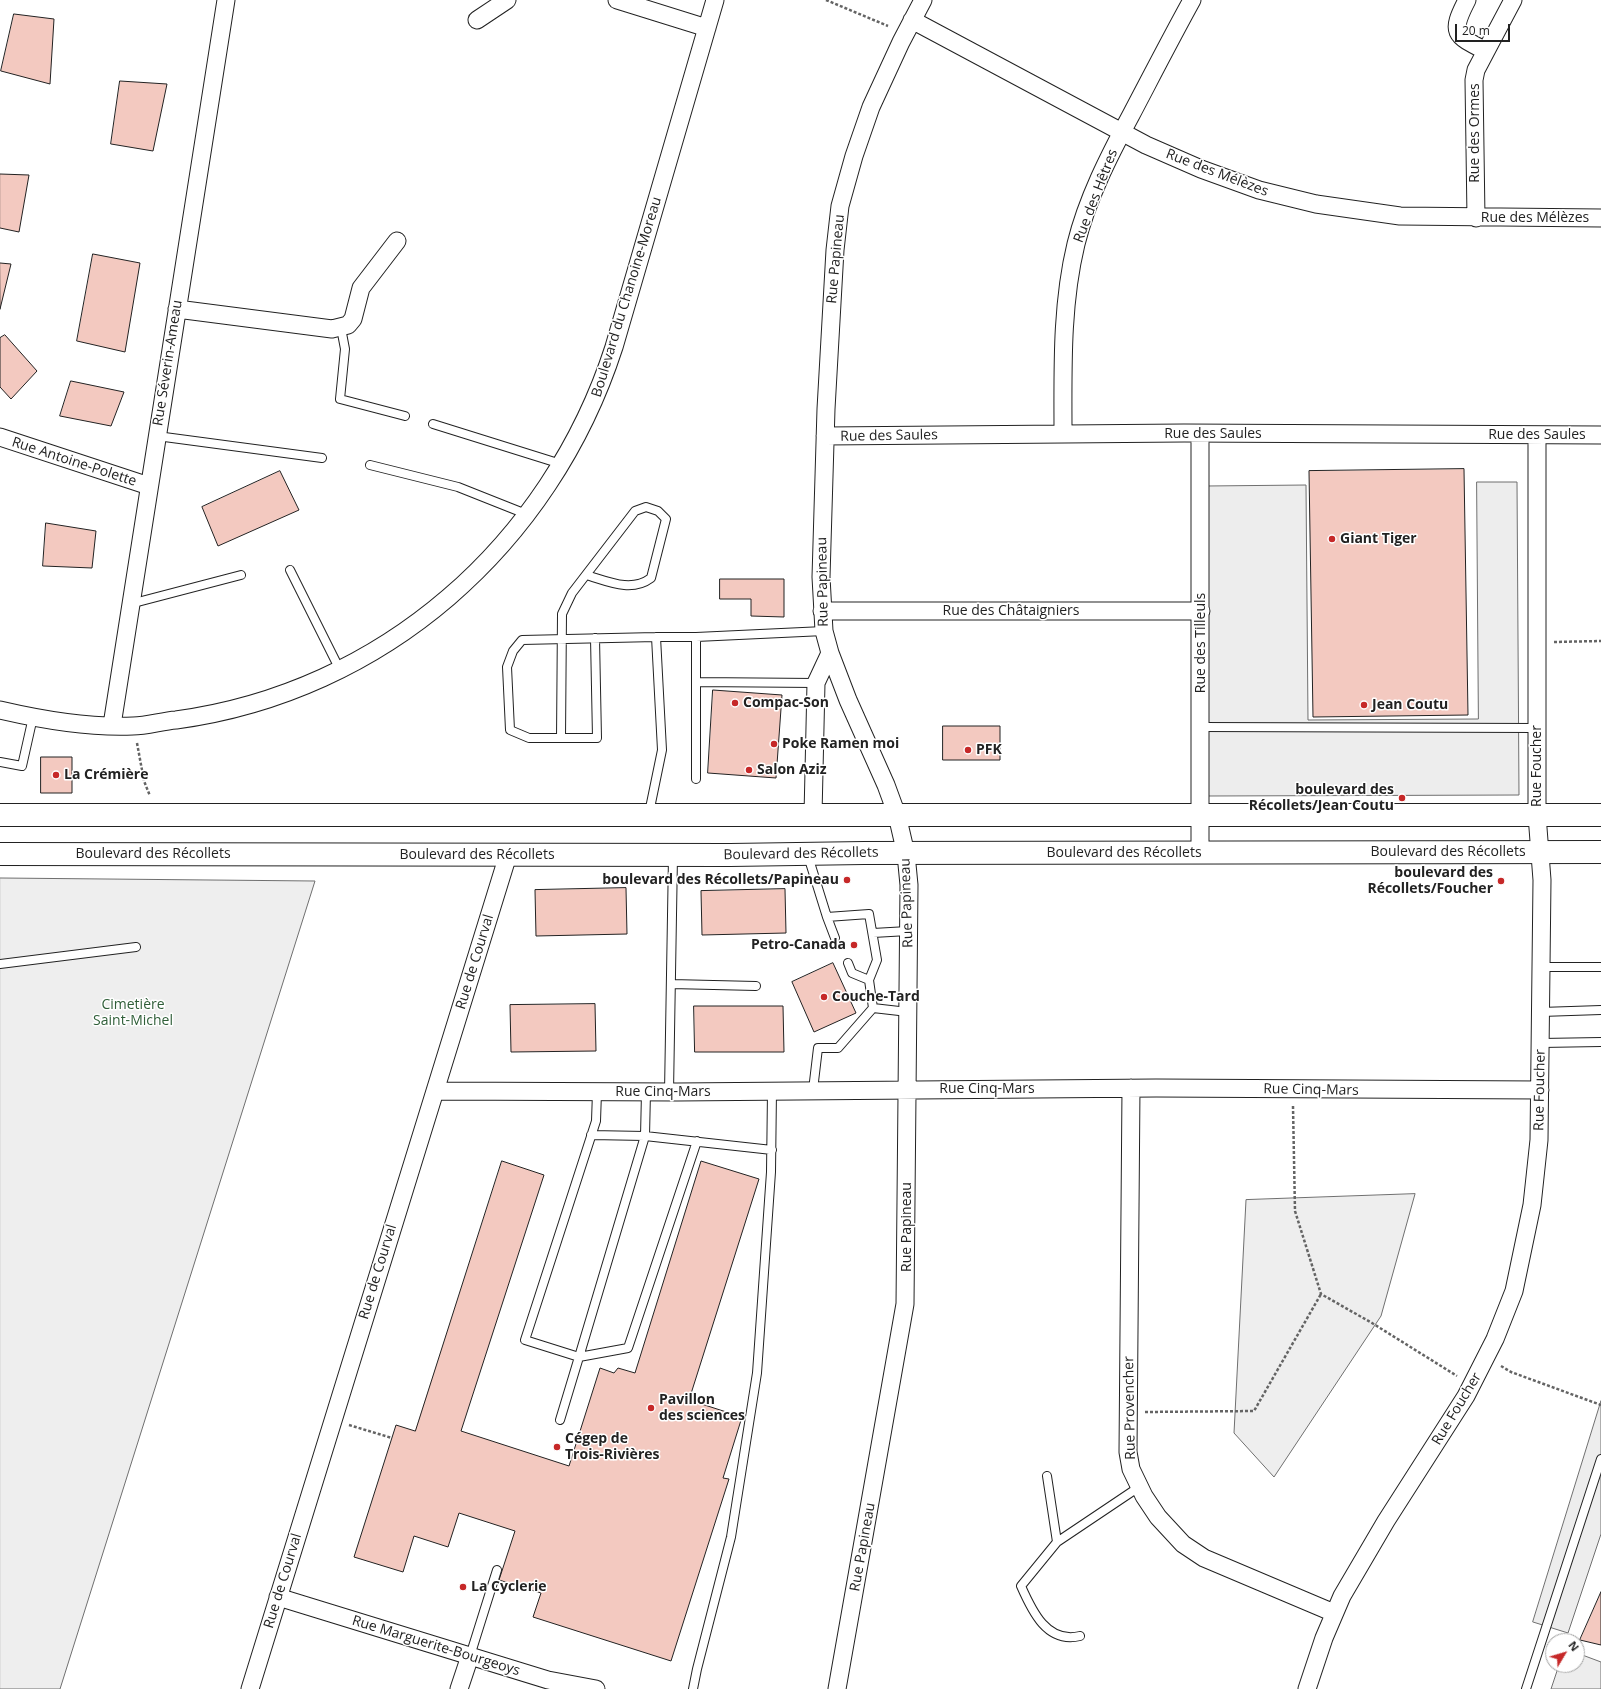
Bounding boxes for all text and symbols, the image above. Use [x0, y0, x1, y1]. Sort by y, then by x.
scale bar [1457, 16, 1512, 42]
text: 20 m [1462, 22, 1490, 39]
street label: Rue des Ormes [1467, 83, 1483, 183]
street label: Rue des Mélèzes [1163, 146, 1271, 200]
street label: Rue des Hêtres [1070, 147, 1122, 245]
street label: Boulevard du Chanoine-Moreau [588, 195, 666, 399]
street label: Rue des Mélèzes [1481, 210, 1589, 226]
street label: Rue Papineau [824, 214, 848, 304]
street label: Rue Séverin-Ameau [150, 299, 186, 427]
street label: Rue des Saules [1164, 426, 1262, 442]
street label: Rue des Saules [840, 427, 938, 445]
street label: Rue des Saules [1488, 427, 1586, 443]
street label: Rue Antoine-Polette [10, 434, 138, 490]
place label: Giant Tiger [1340, 531, 1417, 547]
marker: Giant Tiger [1327, 534, 1337, 544]
street label: Rue Papineau [814, 537, 832, 627]
street label: Rue des Tilleuls [1193, 593, 1209, 693]
street label: Rue des Châtaigniers [943, 603, 1079, 619]
place label: Compac-Son [743, 695, 829, 711]
place label: Jean Coutu [1372, 697, 1448, 713]
marker: Compac-Son [730, 698, 740, 708]
marker: Jean Coutu [1359, 700, 1369, 710]
street label: Rue Foucher [1529, 725, 1545, 807]
place label: Poke Ramen moi [782, 736, 899, 752]
marker: Poke Ramen moi [769, 739, 779, 749]
place label: PFK [976, 742, 1002, 758]
marker: PFK [963, 745, 973, 755]
place label: Salon Aziz [757, 762, 827, 778]
marker: Salon Aziz [744, 765, 754, 775]
place label: La Crémière [64, 767, 148, 783]
marker: La Crémière [51, 770, 61, 780]
place label: boulevard des Récollets/Jean Coutu [1249, 782, 1394, 814]
marker: boulevard des Récollets/Jean Coutu [1397, 793, 1407, 803]
street label: Boulevard des Récollets [723, 844, 879, 864]
street label: Boulevard des Récollets [1370, 844, 1526, 860]
street label: Boulevard des Récollets [1046, 845, 1202, 861]
street label: Boulevard des Récollets [75, 846, 231, 862]
street label: Boulevard des Récollets [399, 847, 555, 863]
street label: Rue Papineau [897, 858, 917, 948]
place label: boulevard des Récollets/Foucher [1367, 865, 1493, 898]
place label: boulevard des Récollets/Papineau [602, 872, 839, 888]
marker: boulevard des Récollets/Papineau [842, 875, 852, 885]
marker: boulevard des Récollets/Foucher [1496, 876, 1506, 886]
street label: Rue de Courval [453, 912, 497, 1012]
place label: Petro-Canada [751, 937, 846, 953]
marker: Petro-Canada [849, 940, 859, 950]
place label: Couche-Tard [832, 989, 920, 1005]
marker: Couche-Tard [819, 992, 829, 1002]
park label: Cimetière Saint-Michel [93, 997, 173, 1030]
street label: Rue Foucher [1531, 1049, 1549, 1131]
street label: Rue Cinq-Mars [939, 1081, 1035, 1097]
street label: Rue Cinq-Mars [1263, 1081, 1359, 1099]
street label: Rue Cinq-Mars [615, 1084, 711, 1100]
street label: Rue Papineau [899, 1182, 915, 1272]
street label: Rue de Courval [356, 1222, 400, 1322]
street label: Rue Provencher [1121, 1356, 1139, 1460]
street label: Rue Foucher [1429, 1370, 1485, 1448]
place label: Pavillon des sciences [659, 1392, 745, 1424]
marker: Pavillon des sciences [646, 1403, 656, 1413]
place label: Cégep de Trois-Rivières [565, 1431, 659, 1464]
marker: Cégep de Trois-Rivières [552, 1442, 562, 1452]
street label: Rue Papineau [847, 1501, 879, 1593]
street label: Rue de Courval [261, 1531, 305, 1631]
place label: La Cyclerie [471, 1579, 547, 1595]
marker: La Cyclerie [458, 1582, 468, 1592]
street label: Rue Marguerite-Bourgeoys [350, 1612, 522, 1680]
north arrow [1545, 1633, 1585, 1673]
text: N [1565, 1638, 1583, 1654]

